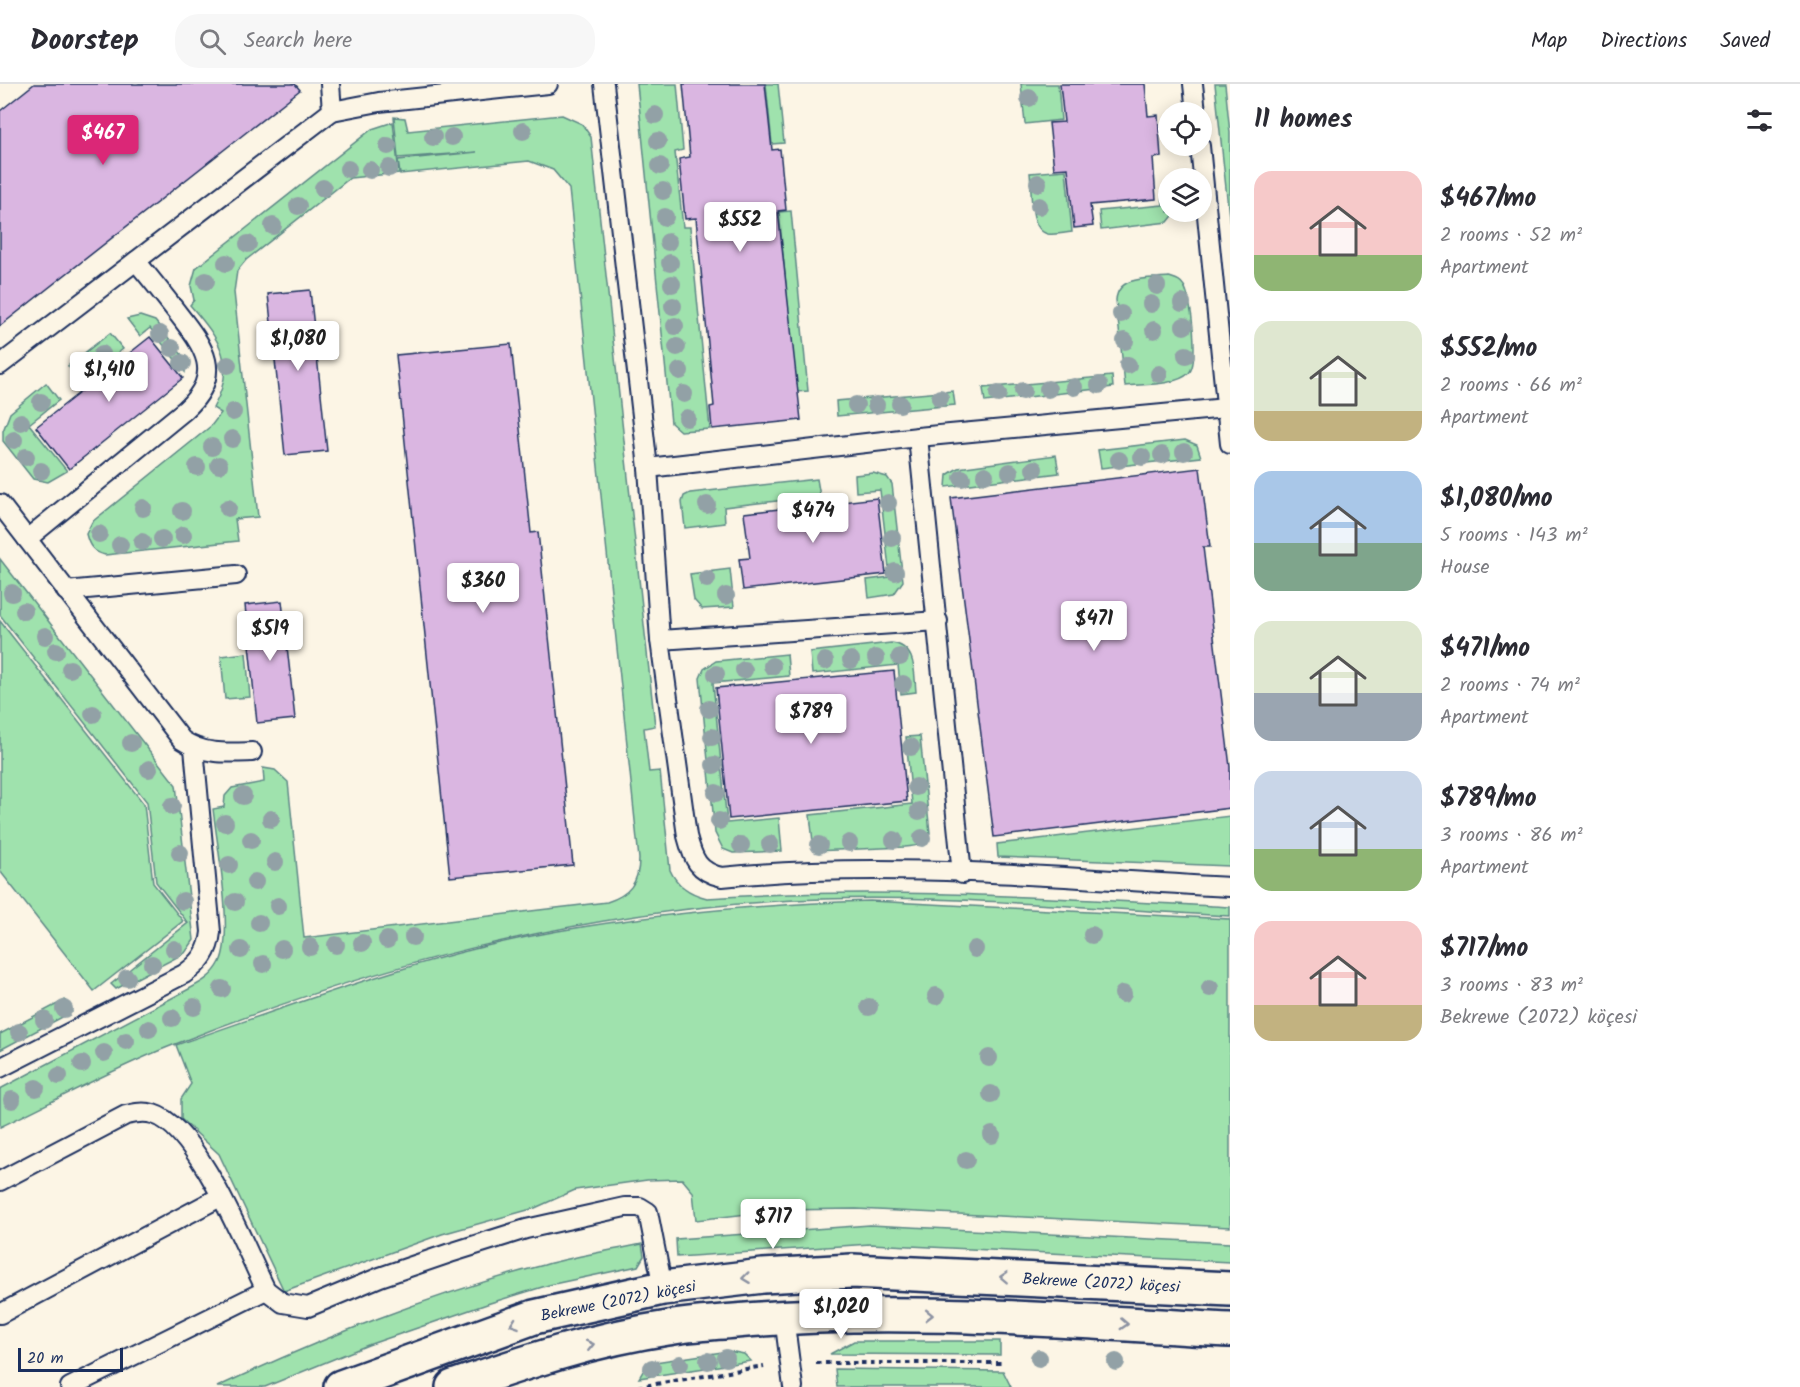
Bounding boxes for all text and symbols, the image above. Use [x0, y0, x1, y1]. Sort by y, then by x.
search box [175, 14, 595, 68]
text: Doorstep [30, 19, 139, 64]
text: Search here [244, 24, 352, 59]
icon: search [196, 25, 229, 58]
text: Map [1531, 25, 1567, 58]
text: Directions [1600, 25, 1687, 58]
text: Saved [1720, 25, 1770, 58]
text: 11 homes [1254, 99, 1352, 141]
map controls [1158, 102, 1212, 222]
button: locate [1158, 102, 1212, 156]
icon: filters [1743, 104, 1776, 137]
pin: $467 [67, 115, 139, 166]
text: $467 [81, 118, 125, 150]
button: layers [1158, 168, 1212, 222]
text: $467/mo [1440, 178, 1536, 220]
icon: home [1302, 195, 1374, 267]
pin: $552 [704, 202, 776, 253]
text: $552 [718, 205, 762, 237]
text: 2 rooms · 52 m² [1440, 220, 1582, 252]
text: Apartment [1440, 252, 1529, 284]
pin: $1,080 [249, 321, 347, 372]
text: $1,080 [270, 324, 326, 356]
text: $552/mo [1440, 328, 1537, 370]
icon: home [1302, 345, 1374, 417]
pin: $1,410 [60, 352, 158, 403]
text: $1,410 [84, 355, 134, 387]
text: 2 rooms · 66 m² [1440, 370, 1582, 402]
text: Apartment [1440, 402, 1529, 434]
text: $1,080/mo [1440, 478, 1553, 520]
pin: $474 [777, 493, 849, 544]
icon: home [1302, 495, 1374, 567]
text: $474 [791, 496, 835, 528]
text: 5 rooms · 143 m² [1440, 520, 1588, 552]
text: House [1440, 552, 1490, 584]
pin: $360 [447, 563, 519, 614]
text: $360 [461, 566, 505, 598]
pin: $471 [1058, 601, 1130, 652]
text: $471 [1075, 604, 1113, 636]
pin: $519 [234, 611, 306, 662]
text: $519 [251, 614, 289, 646]
text: $471/mo [1440, 628, 1530, 670]
icon: home [1302, 645, 1374, 717]
text: 2 rooms · 74 m² [1440, 670, 1580, 702]
pin: $789 [775, 694, 847, 745]
text: $789 [789, 697, 833, 729]
text: Apartment [1440, 702, 1529, 734]
text: $789/mo [1440, 778, 1537, 820]
icon: home [1302, 795, 1374, 867]
text: 3 rooms · 86 m² [1440, 820, 1583, 852]
text: Apartment [1440, 852, 1529, 884]
text: $717/mo [1440, 928, 1528, 970]
icon: home [1302, 945, 1374, 1017]
text: 3 rooms · 83 m² [1440, 970, 1583, 1002]
text: Bekrewe (2072) köçesi [1440, 1002, 1637, 1034]
pin: $717 [737, 1199, 809, 1250]
text: $717 [755, 1202, 791, 1234]
street label: Bekrewe (2072) köçesi [1022, 1267, 1182, 1300]
one-way arrow [742, 1271, 751, 1284]
one-way arrow [999, 1271, 1008, 1284]
street label: Bekrewe (2072) köçesi [538, 1274, 699, 1329]
pin: $1,020 [792, 1289, 890, 1340]
text: $1,020 [813, 1292, 869, 1324]
one-way arrow [924, 1309, 933, 1321]
one-way arrow [509, 1317, 520, 1329]
one-way arrow [1119, 1318, 1128, 1331]
one-way arrow [584, 1340, 594, 1353]
scale bar [18, 1345, 123, 1372]
text: 20 m [27, 1346, 63, 1371]

